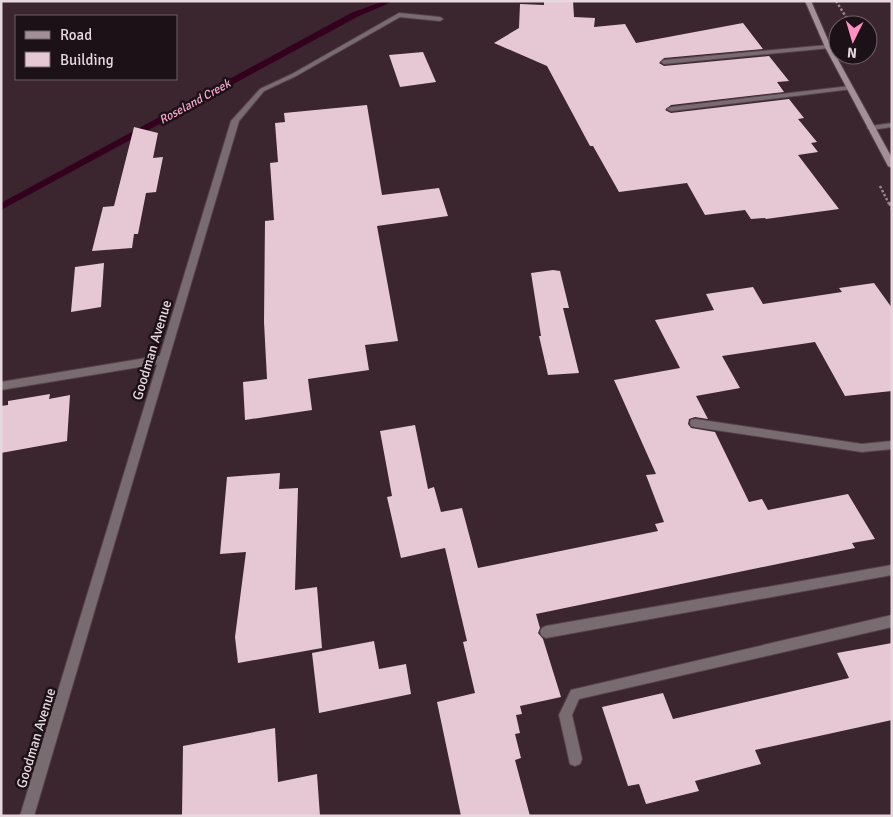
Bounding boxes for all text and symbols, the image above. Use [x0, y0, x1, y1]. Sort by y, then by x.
legend [15, 15, 178, 80]
north arrow [828, 15, 878, 65]
text: Road [60, 26, 92, 44]
text: N [846, 44, 858, 61]
text: Building [60, 51, 114, 69]
water label: Roseland Creek [157, 76, 234, 128]
street label: Goodman Avenue [129, 298, 175, 402]
street label: Goodman Avenue [13, 686, 59, 790]

